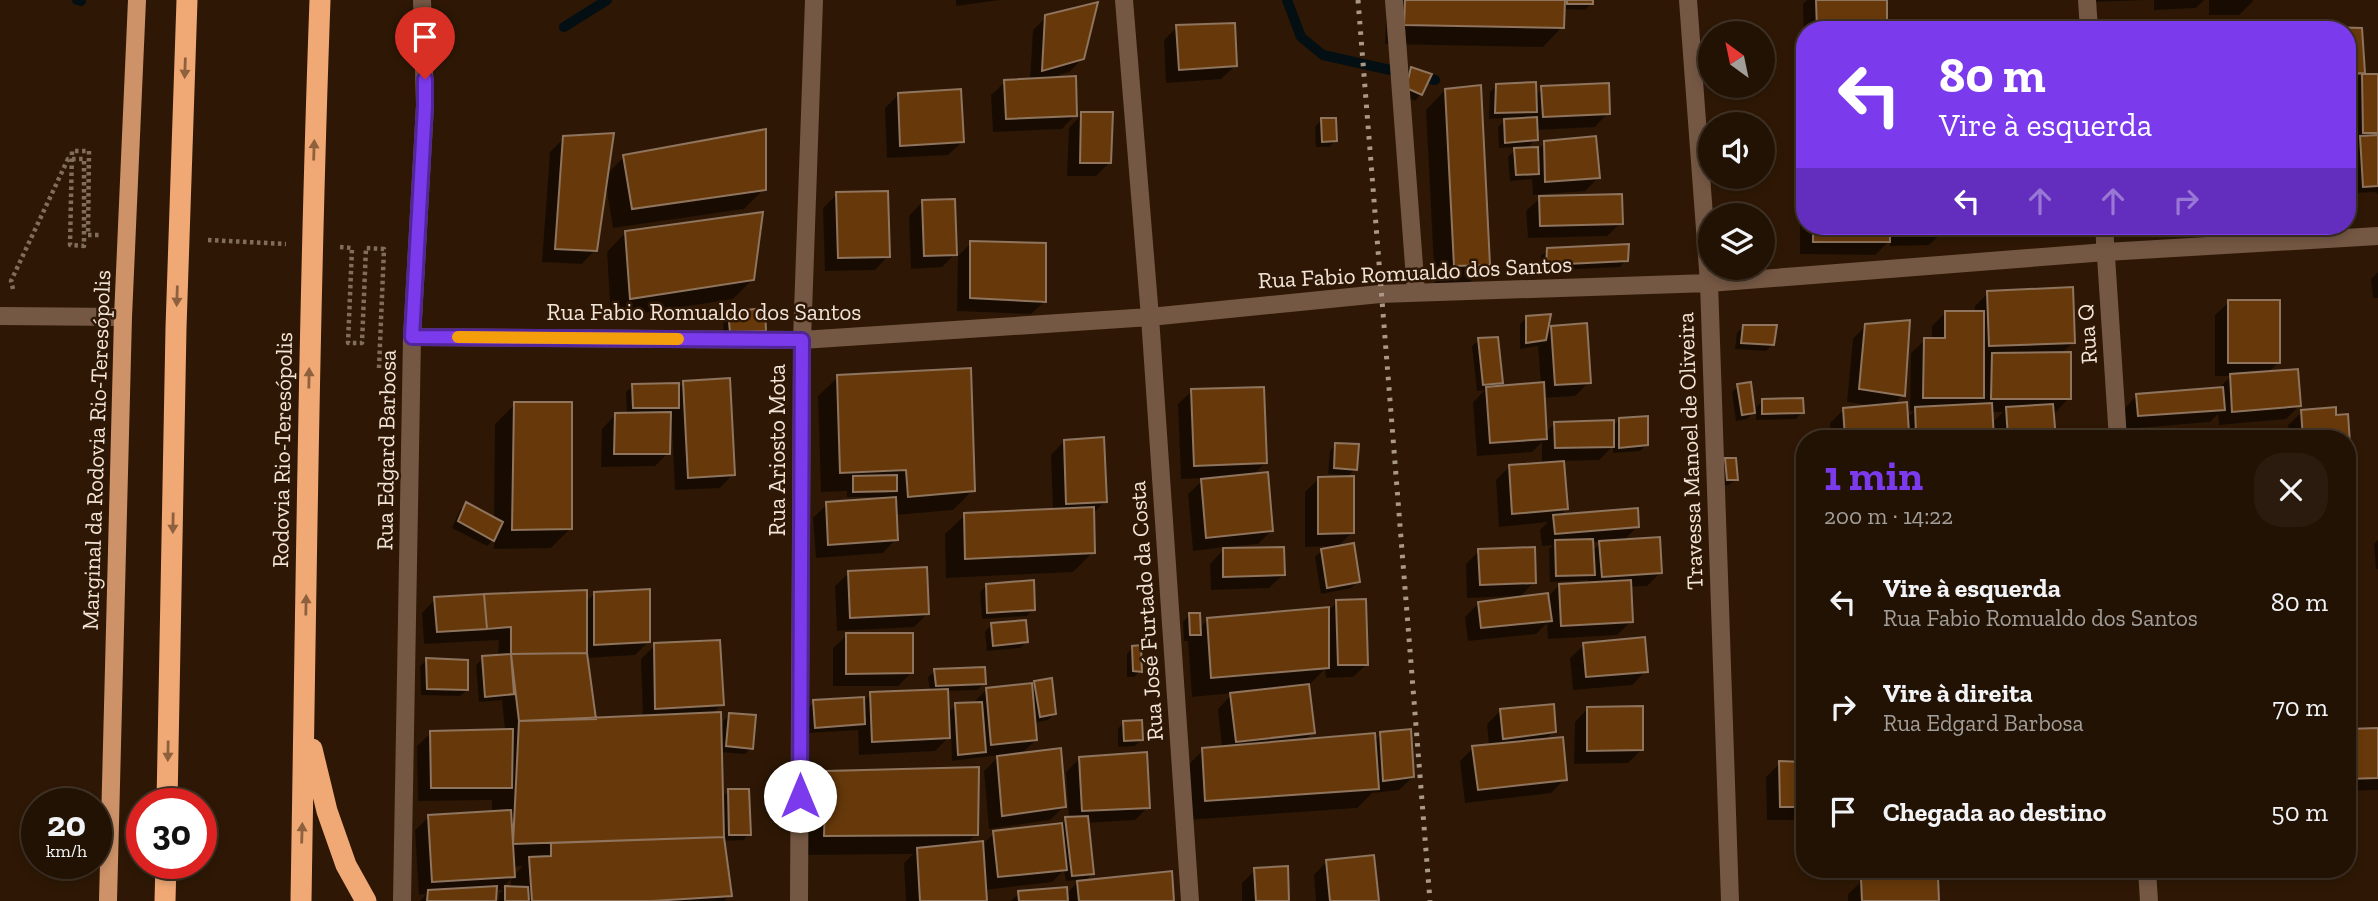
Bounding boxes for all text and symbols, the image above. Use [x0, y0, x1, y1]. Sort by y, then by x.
pin [395, 7, 455, 79]
icon: arrive [406, 18, 444, 56]
north arrow [1698, 21, 1774, 98]
map controls [1698, 21, 1775, 280]
text: 80 m [1939, 46, 2046, 105]
icon: left [1824, 49, 1915, 140]
one-way arrow [179, 57, 190, 79]
text: Vire à esquerda [1939, 106, 2152, 144]
button: sound [1698, 112, 1775, 189]
one-way arrow [308, 139, 320, 161]
icon: left [1948, 182, 1986, 220]
icon: ahead [2021, 182, 2059, 220]
icon: ahead [2094, 182, 2132, 220]
icon: right [2167, 182, 2205, 220]
button: layers [1698, 203, 1775, 280]
street label: Rua Fabio Romualdo dos Santos [1257, 250, 1573, 294]
street label: Marginal da Rodovia Rio-Teresópolis [76, 269, 116, 631]
one-way arrow [172, 285, 183, 307]
street label: Rua Fabio Romualdo dos Santos [547, 298, 861, 326]
street label: Rua Q [2071, 303, 2103, 365]
street label: Travessa Manoel de Oliveira [1671, 312, 1709, 590]
street label: Rodovia Rio-Teresópolis [266, 332, 298, 568]
street label: Rua Edgard Barbosa [370, 349, 402, 551]
street label: Rua Ariosto Mota [763, 364, 791, 536]
one-way arrow [303, 367, 315, 389]
text: 1 min [1824, 450, 1923, 501]
button: close [2254, 453, 2328, 527]
street label: Rua José Furtado da Costa [1123, 480, 1169, 742]
text: 200 m · 14:22 [1824, 502, 1953, 530]
one-way arrow [167, 512, 178, 534]
text: Vire à esquerda [1883, 572, 2061, 604]
icon: left [1824, 583, 1862, 621]
text: 80 m [2271, 586, 2328, 618]
one-way arrow [301, 594, 312, 616]
text: Rua Fabio Romualdo dos Santos [1883, 604, 2198, 632]
text: Vire à direita [1883, 677, 2033, 709]
icon: right [1824, 688, 1862, 726]
text: 70 m [2272, 691, 2328, 723]
text: Rua Edgard Barbosa [1883, 709, 2084, 737]
one-way arrow [163, 740, 174, 762]
position arrow [763, 759, 837, 833]
speed limit sign: 30 [126, 788, 217, 879]
icon: arrive [1824, 793, 1862, 831]
text: Chegada ao destino [1883, 796, 2106, 828]
text: 50 m [2271, 796, 2328, 828]
text: 20 [47, 803, 86, 845]
one-way arrow [296, 822, 308, 844]
text: km/h [46, 840, 87, 862]

